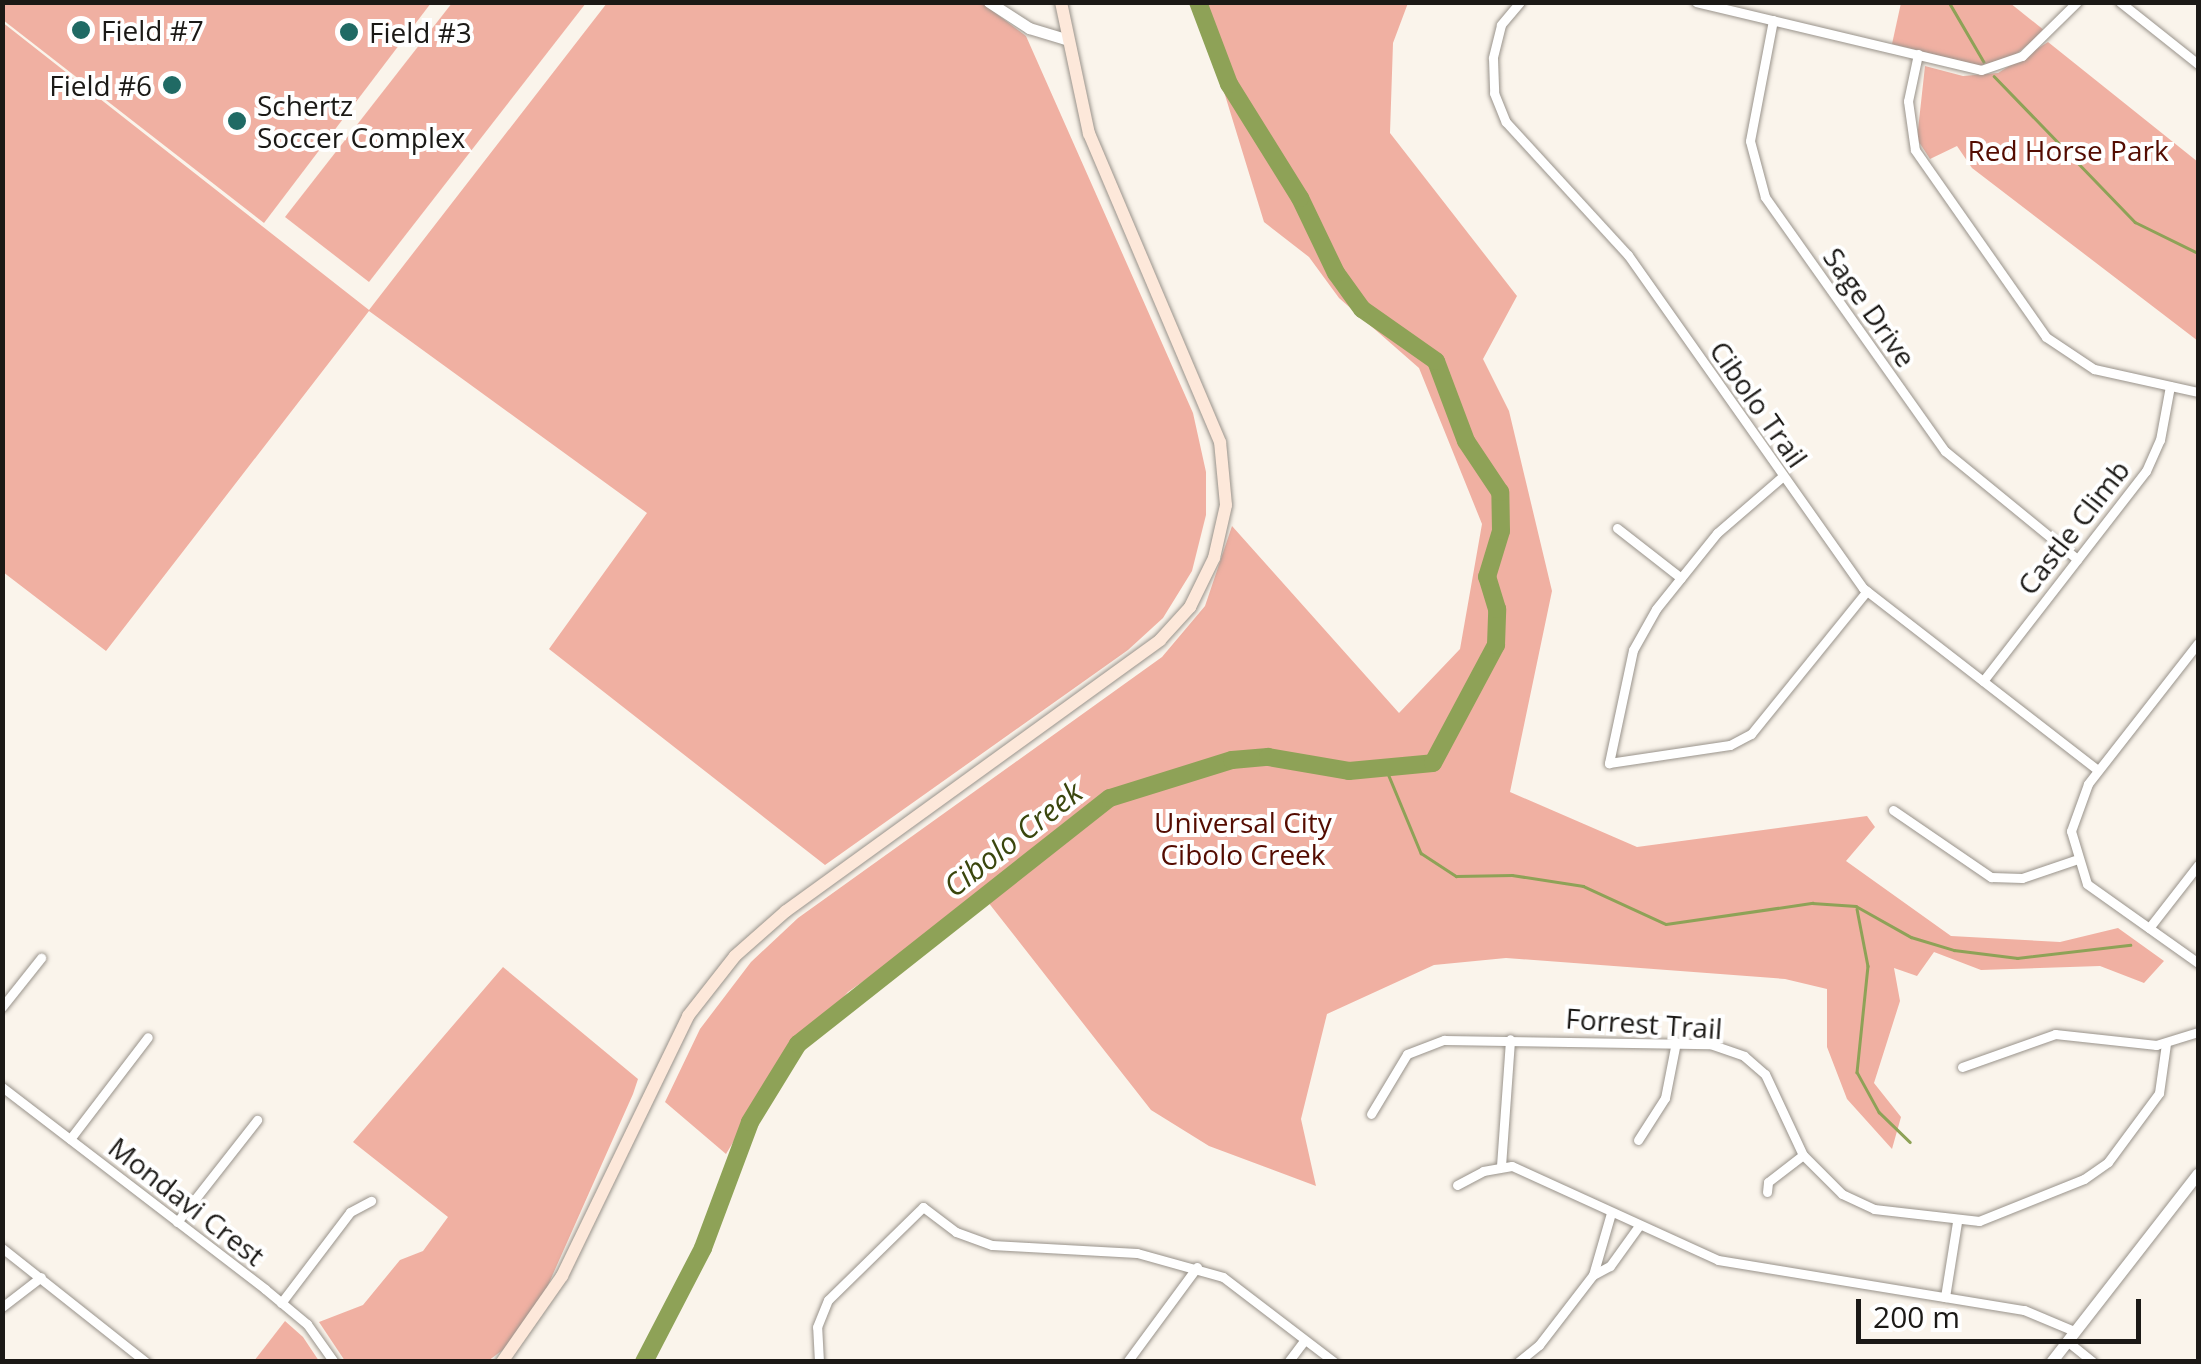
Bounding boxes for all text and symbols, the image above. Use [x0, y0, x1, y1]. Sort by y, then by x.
place label: Field #7 [101, 13, 204, 47]
place label: Field #3 [369, 15, 472, 49]
marker: Field #7 [70, 19, 92, 41]
marker: Field #3 [338, 21, 360, 43]
place label: Field #6 [49, 68, 152, 102]
marker: Field #6 [161, 74, 183, 96]
place label: Schertz Soccer Complex [257, 88, 465, 154]
marker: Schertz Soccer Complex [226, 110, 248, 132]
park label: Red Horse Park [1967, 133, 2169, 167]
street label: Sage Drive [1817, 241, 1923, 373]
street label: Cibolo Trail [1703, 334, 1815, 474]
street label: Castle Climb [2010, 453, 2136, 601]
water label: Cibolo Creek [937, 774, 1089, 904]
park label: Universal City Cibolo Creek [1154, 805, 1332, 871]
street label: Forrest Trail [1564, 1001, 1724, 1045]
street label: Mondavi Crest [102, 1130, 272, 1272]
scale bar [1861, 1279, 2146, 1341]
text: 200 m [1873, 1296, 1960, 1337]

